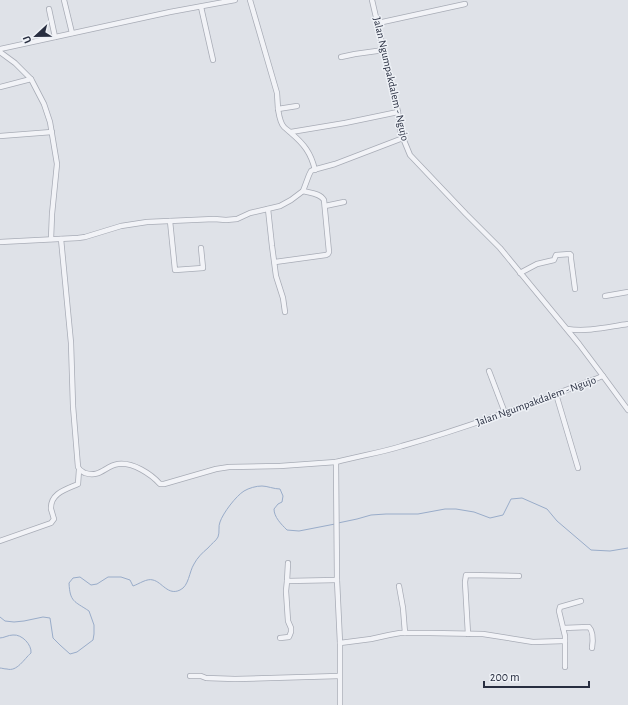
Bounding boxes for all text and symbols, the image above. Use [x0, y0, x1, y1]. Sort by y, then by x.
north arrow [16, 16, 56, 56]
street label: Jalan Ngumpakdalem - Ngujo [371, 16, 411, 142]
text: U [21, 34, 34, 45]
street label: Jalan Ngumpakdalem - Ngujo [475, 374, 597, 428]
scale bar [484, 663, 589, 689]
text: 200 m [490, 671, 520, 683]

